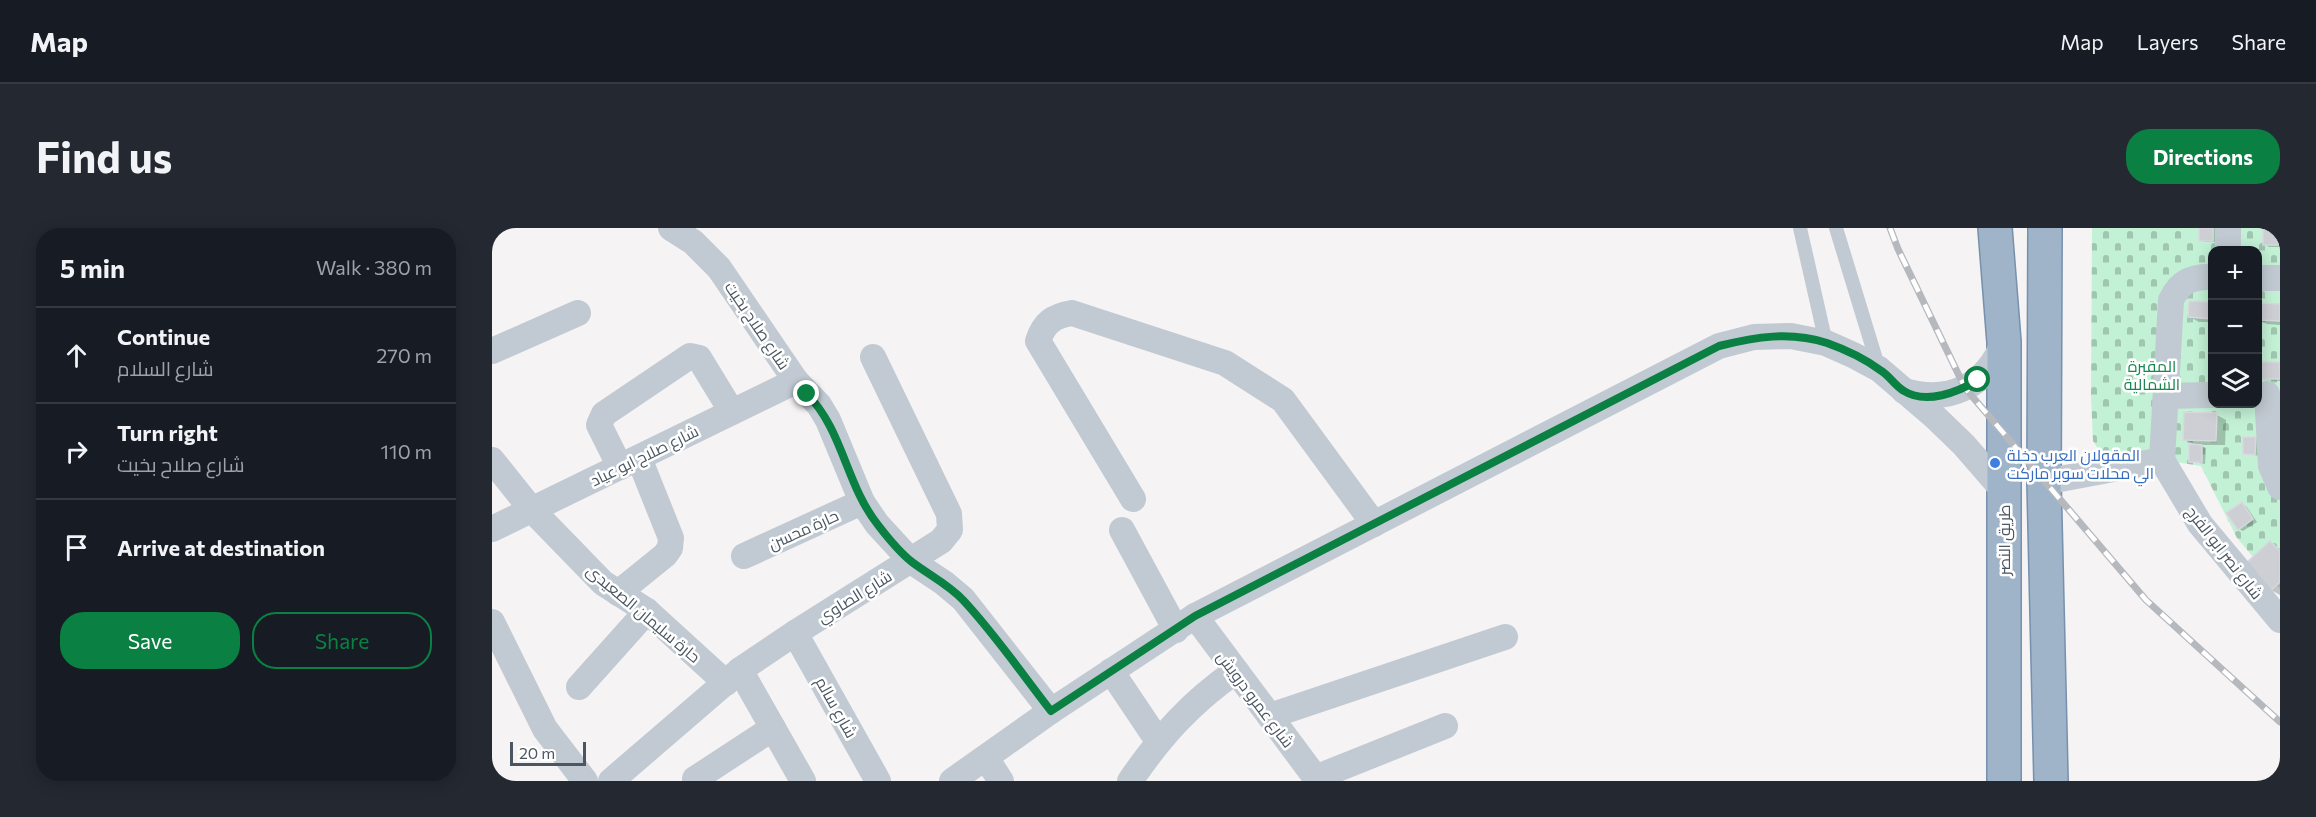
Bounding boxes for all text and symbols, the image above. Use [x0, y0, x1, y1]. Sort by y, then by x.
text: Map [30, 24, 88, 58]
text: Map [2060, 29, 2104, 54]
text: Layers [2137, 29, 2199, 54]
text: Share [2232, 29, 2286, 54]
button: Directions [2126, 129, 2280, 184]
text: Find us [36, 130, 172, 182]
map controls [2208, 246, 2262, 408]
button: + [2208, 246, 2262, 300]
text: 5 min [60, 252, 125, 283]
text: Walk · 380 m [316, 255, 432, 279]
street label: شارع صلاح بخيت [719, 277, 794, 374]
button: − [2208, 300, 2262, 354]
text: Continue [117, 323, 210, 350]
icon: ahead [60, 339, 93, 372]
text: 270 m [376, 343, 432, 367]
button: layers [2208, 354, 2262, 408]
text: شارع السلام [117, 356, 214, 380]
park label: المقبرة الشمالية [2124, 356, 2180, 394]
route start [1964, 366, 1990, 392]
route end [793, 380, 819, 406]
text: Turn right [117, 419, 218, 446]
street label: شارع صلاح ابو عياد [587, 421, 702, 492]
icon: right [60, 435, 93, 468]
text: 110 m [381, 439, 432, 463]
place label: المقولان العرب دخلة الي محلات سوبر ماركت [2007, 445, 2154, 487]
text: شارع صلاح بخيت [117, 452, 244, 476]
marker: المقولان العرب دخلة الي محلات سوبر ماركت [1988, 456, 2002, 470]
street label: شارع نصر ابو الفرج [2180, 502, 2267, 604]
street label: حارة محسن [765, 505, 842, 555]
street label: طريق النصر [1994, 505, 2015, 576]
icon: arrive [60, 531, 93, 564]
text: Arrive at destination [117, 534, 325, 561]
street label: حارة سليمان الصعيدى [582, 560, 705, 668]
street label: شارع الصاوي [813, 566, 897, 631]
button: Save [60, 612, 240, 669]
button: Share [252, 612, 432, 669]
street label: شارع عمرو درويش [1211, 647, 1298, 753]
street label: شارع سالم [810, 673, 862, 742]
scale bar [510, 739, 586, 766]
text: 20 m [519, 743, 555, 762]

